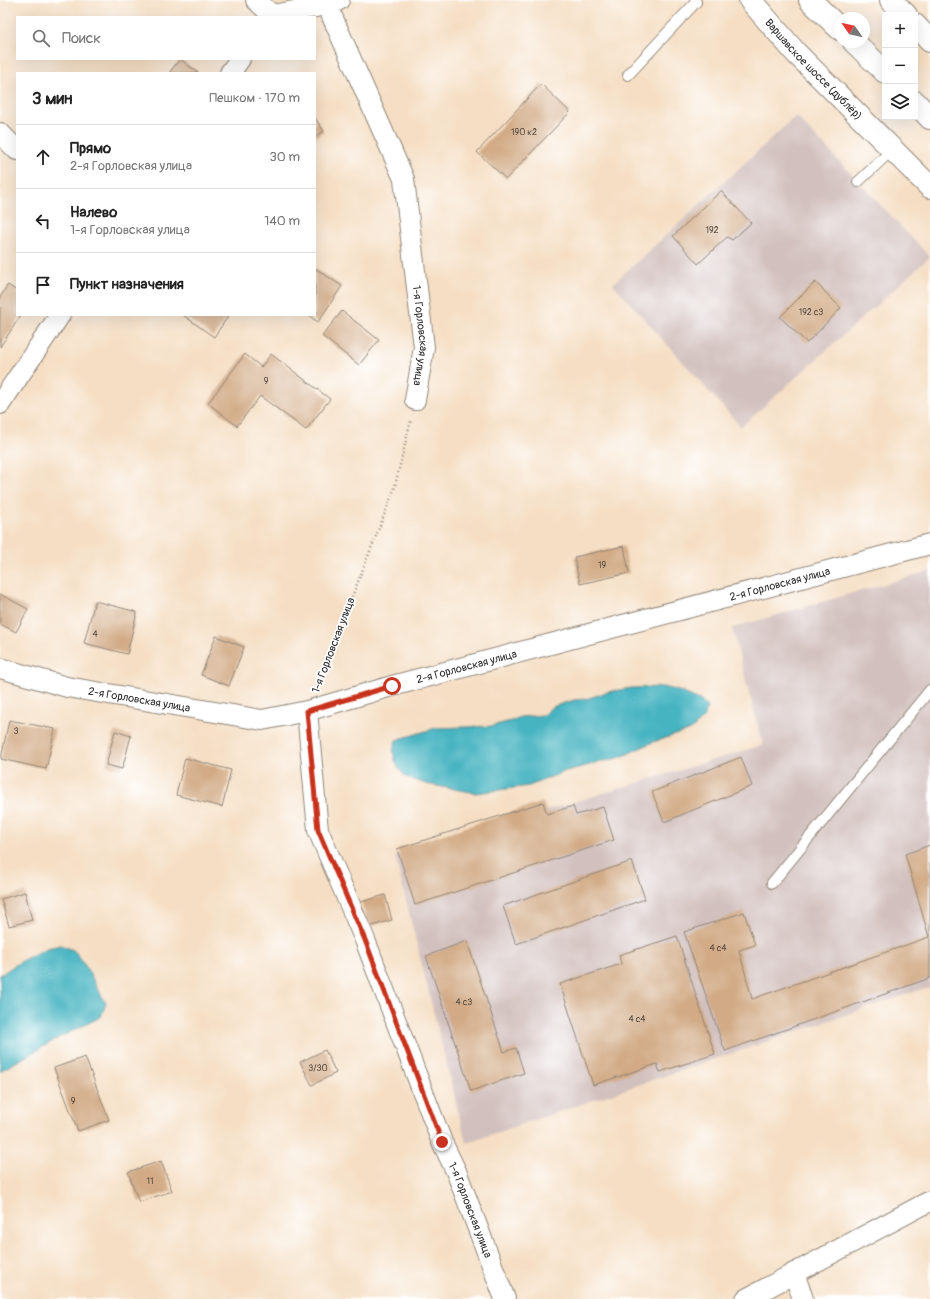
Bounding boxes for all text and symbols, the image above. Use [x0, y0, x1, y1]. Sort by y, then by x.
north arrow [834, 12, 870, 48]
map controls [882, 12, 918, 120]
button: + [882, 12, 918, 48]
search box [16, 16, 316, 60]
street label: Варшавское шоссе (дублёр) [762, 16, 865, 122]
icon: search [30, 27, 52, 49]
text: Поиск [62, 29, 101, 48]
button: − [882, 48, 918, 84]
button: layers [882, 84, 918, 120]
text: 3 мин [32, 88, 72, 109]
text: Пешком · 170 m [209, 90, 300, 106]
house number: 190 к2 [511, 127, 537, 138]
text: Прямо [70, 139, 111, 158]
icon: ahead [32, 146, 54, 168]
text: 30 m [270, 149, 300, 165]
text: 2-я Горловская улица [70, 158, 192, 174]
text: Налево [70, 203, 117, 222]
icon: left [32, 210, 54, 232]
text: 140 m [264, 213, 300, 229]
text: 1-я Горловская улица [70, 222, 190, 238]
house number: 192 [705, 225, 719, 236]
icon: arrive [32, 274, 54, 296]
text: Пункт назначения [70, 275, 184, 294]
street label: 1-я Горловская улица [410, 285, 430, 387]
house number: 192 с3 [799, 307, 823, 318]
house number: 9 [264, 376, 269, 387]
house number: 19 [598, 560, 606, 571]
street label: 2-я Горловская улица [728, 565, 832, 604]
street label: 1-я Горловская улица [309, 596, 358, 695]
house number: 4 [92, 629, 98, 640]
street label: 2-я Горловская улица [415, 647, 518, 686]
route start [383, 677, 401, 695]
street label: 2-я Горловская улица [87, 685, 191, 715]
house number: 3 [13, 726, 19, 737]
house number: 4 с4 [710, 943, 727, 954]
house number: 4 с3 [456, 997, 472, 1008]
house number: 4 с4 [629, 1014, 646, 1025]
house number: 3/30 [308, 1063, 328, 1074]
house number: 9 [71, 1096, 76, 1107]
route end [433, 1133, 451, 1151]
street label: 1-я Горловская улица [446, 1160, 495, 1260]
house number: 11 [146, 1176, 154, 1187]

